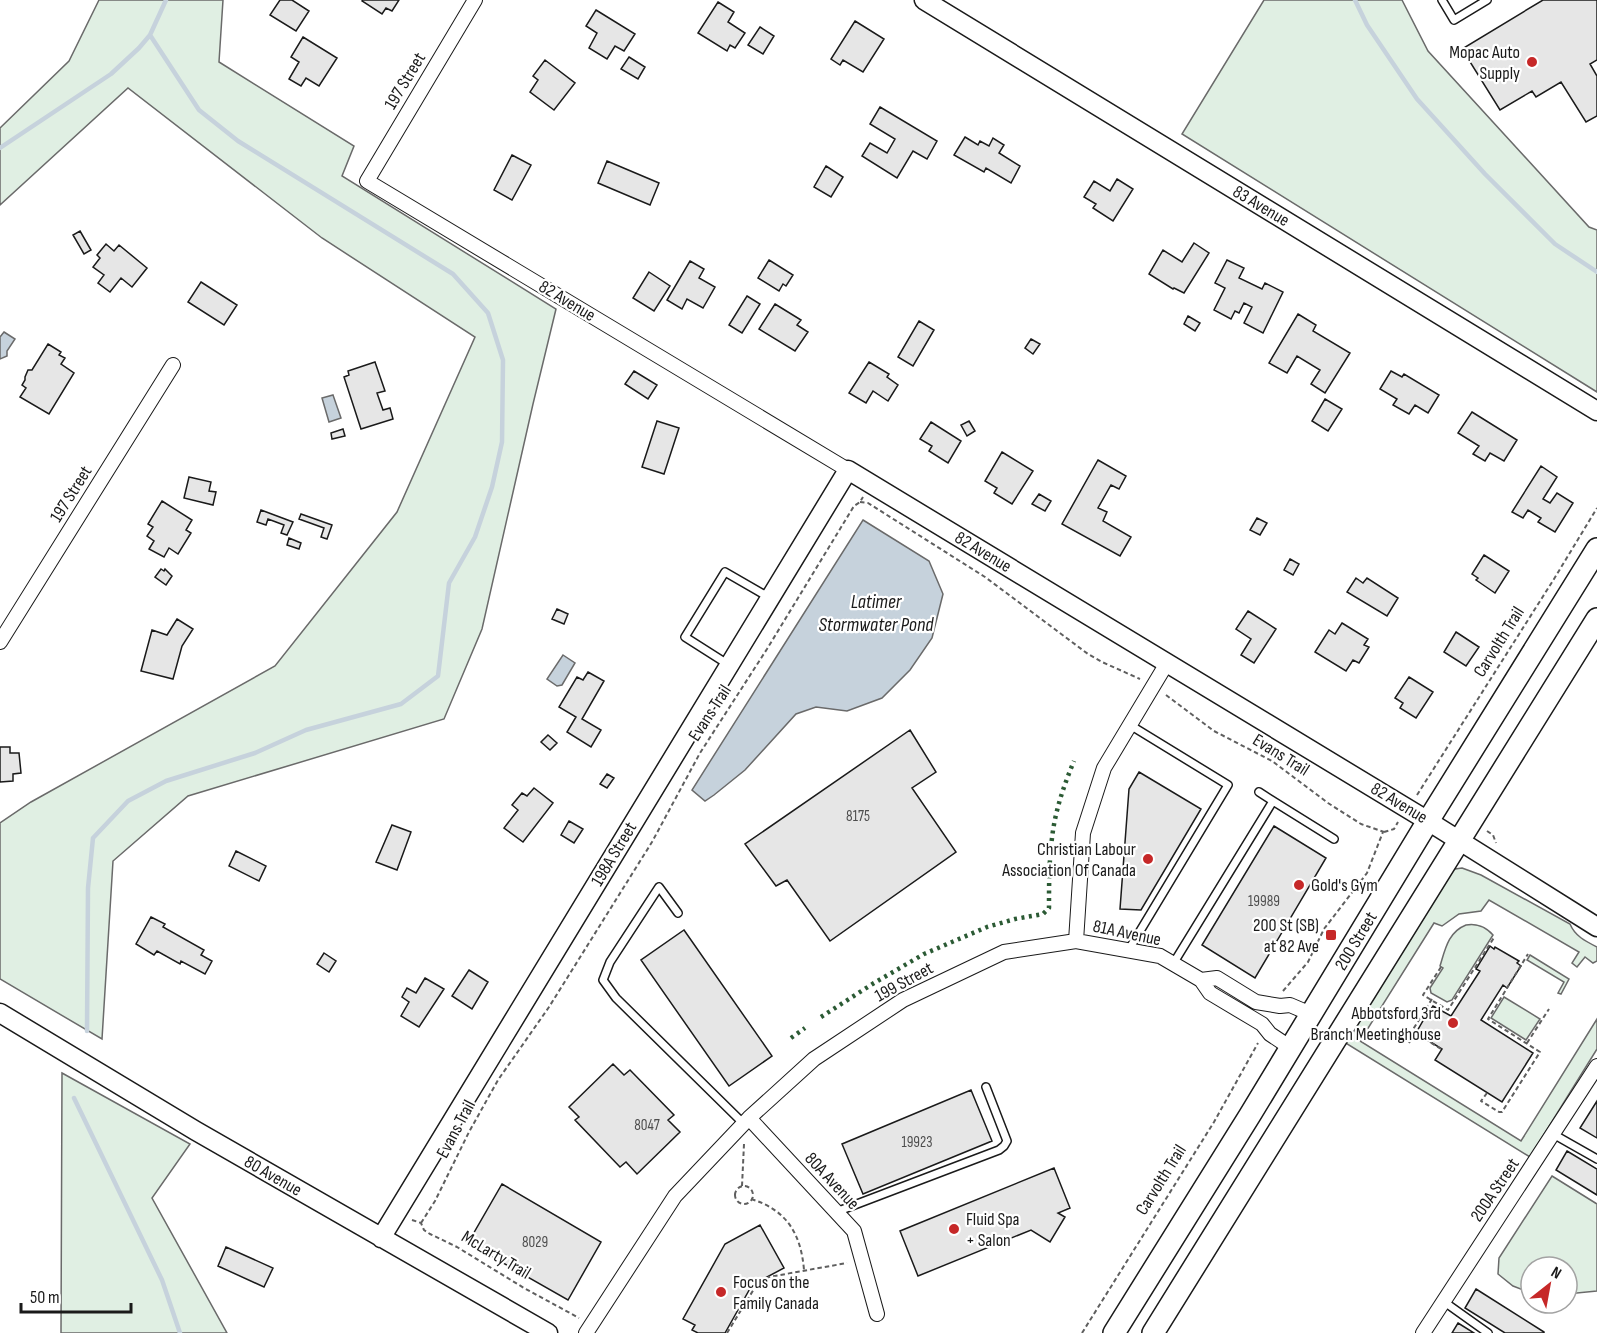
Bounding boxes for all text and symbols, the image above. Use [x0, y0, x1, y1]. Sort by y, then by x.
place label: Mopac Auto Supply [1449, 42, 1520, 84]
street label: 197 Street [380, 48, 430, 113]
marker: Mopac Auto Supply [1525, 55, 1539, 69]
street label: 83 Avenue [1229, 181, 1293, 231]
street label: 82 Avenue [535, 276, 599, 326]
street label: 197 Street [46, 462, 97, 526]
street label: 82 Avenue [951, 527, 1015, 577]
water label: Latimer Stormwater Pond [818, 590, 934, 637]
street label: Carvolth Trail [1469, 603, 1529, 681]
street label: Evans Trail [684, 681, 736, 745]
street label: Evans Trail [1249, 730, 1313, 780]
street label: 82 Avenue [1367, 778, 1431, 828]
house number: 8175 [846, 807, 870, 826]
street label: 198A Street [587, 818, 641, 890]
place label: Christian Labour Association Of Canada [1001, 839, 1136, 881]
marker: Christian Labour Association Of Canada [1141, 852, 1155, 866]
place label: Gold's Gym [1311, 875, 1378, 896]
marker: Gold's Gym [1292, 878, 1306, 892]
house number: 19989 [1248, 892, 1280, 911]
street label: 200 Street [1330, 908, 1382, 974]
place label: 200 St (SB) at 82 Ave [1253, 915, 1319, 957]
street label: 81A Avenue [1091, 916, 1163, 950]
marker: 200 St (SB) at 82 Ave [1324, 928, 1338, 942]
street label: 199 Street [871, 957, 937, 1006]
place label: Abbotsford 3rd Branch Meetinghouse [1310, 1003, 1441, 1045]
marker: Abbotsford 3rd Branch Meetinghouse [1446, 1016, 1460, 1030]
street label: Evans Trail [432, 1096, 480, 1162]
house number: 8047 [634, 1116, 660, 1135]
house number: 19923 [901, 1133, 933, 1152]
street label: Carvolth Trail [1131, 1141, 1191, 1219]
street label: 80A Avenue [800, 1148, 864, 1214]
street label: 80 Avenue [241, 1151, 305, 1201]
street label: 200A Street [1466, 1154, 1524, 1226]
place label: Fluid Spa + Salon [966, 1209, 1020, 1251]
marker: Fluid Spa + Salon [947, 1222, 961, 1236]
street label: McLarty Trail [458, 1226, 534, 1284]
house number: 8029 [522, 1233, 548, 1252]
north arrow [1519, 1255, 1579, 1315]
text: N [1547, 1263, 1565, 1284]
place label: Focus on the Family Canada [733, 1272, 819, 1314]
scale bar [21, 1276, 130, 1314]
marker: Focus on the Family Canada [714, 1285, 728, 1299]
text: 50 m [30, 1287, 60, 1308]

